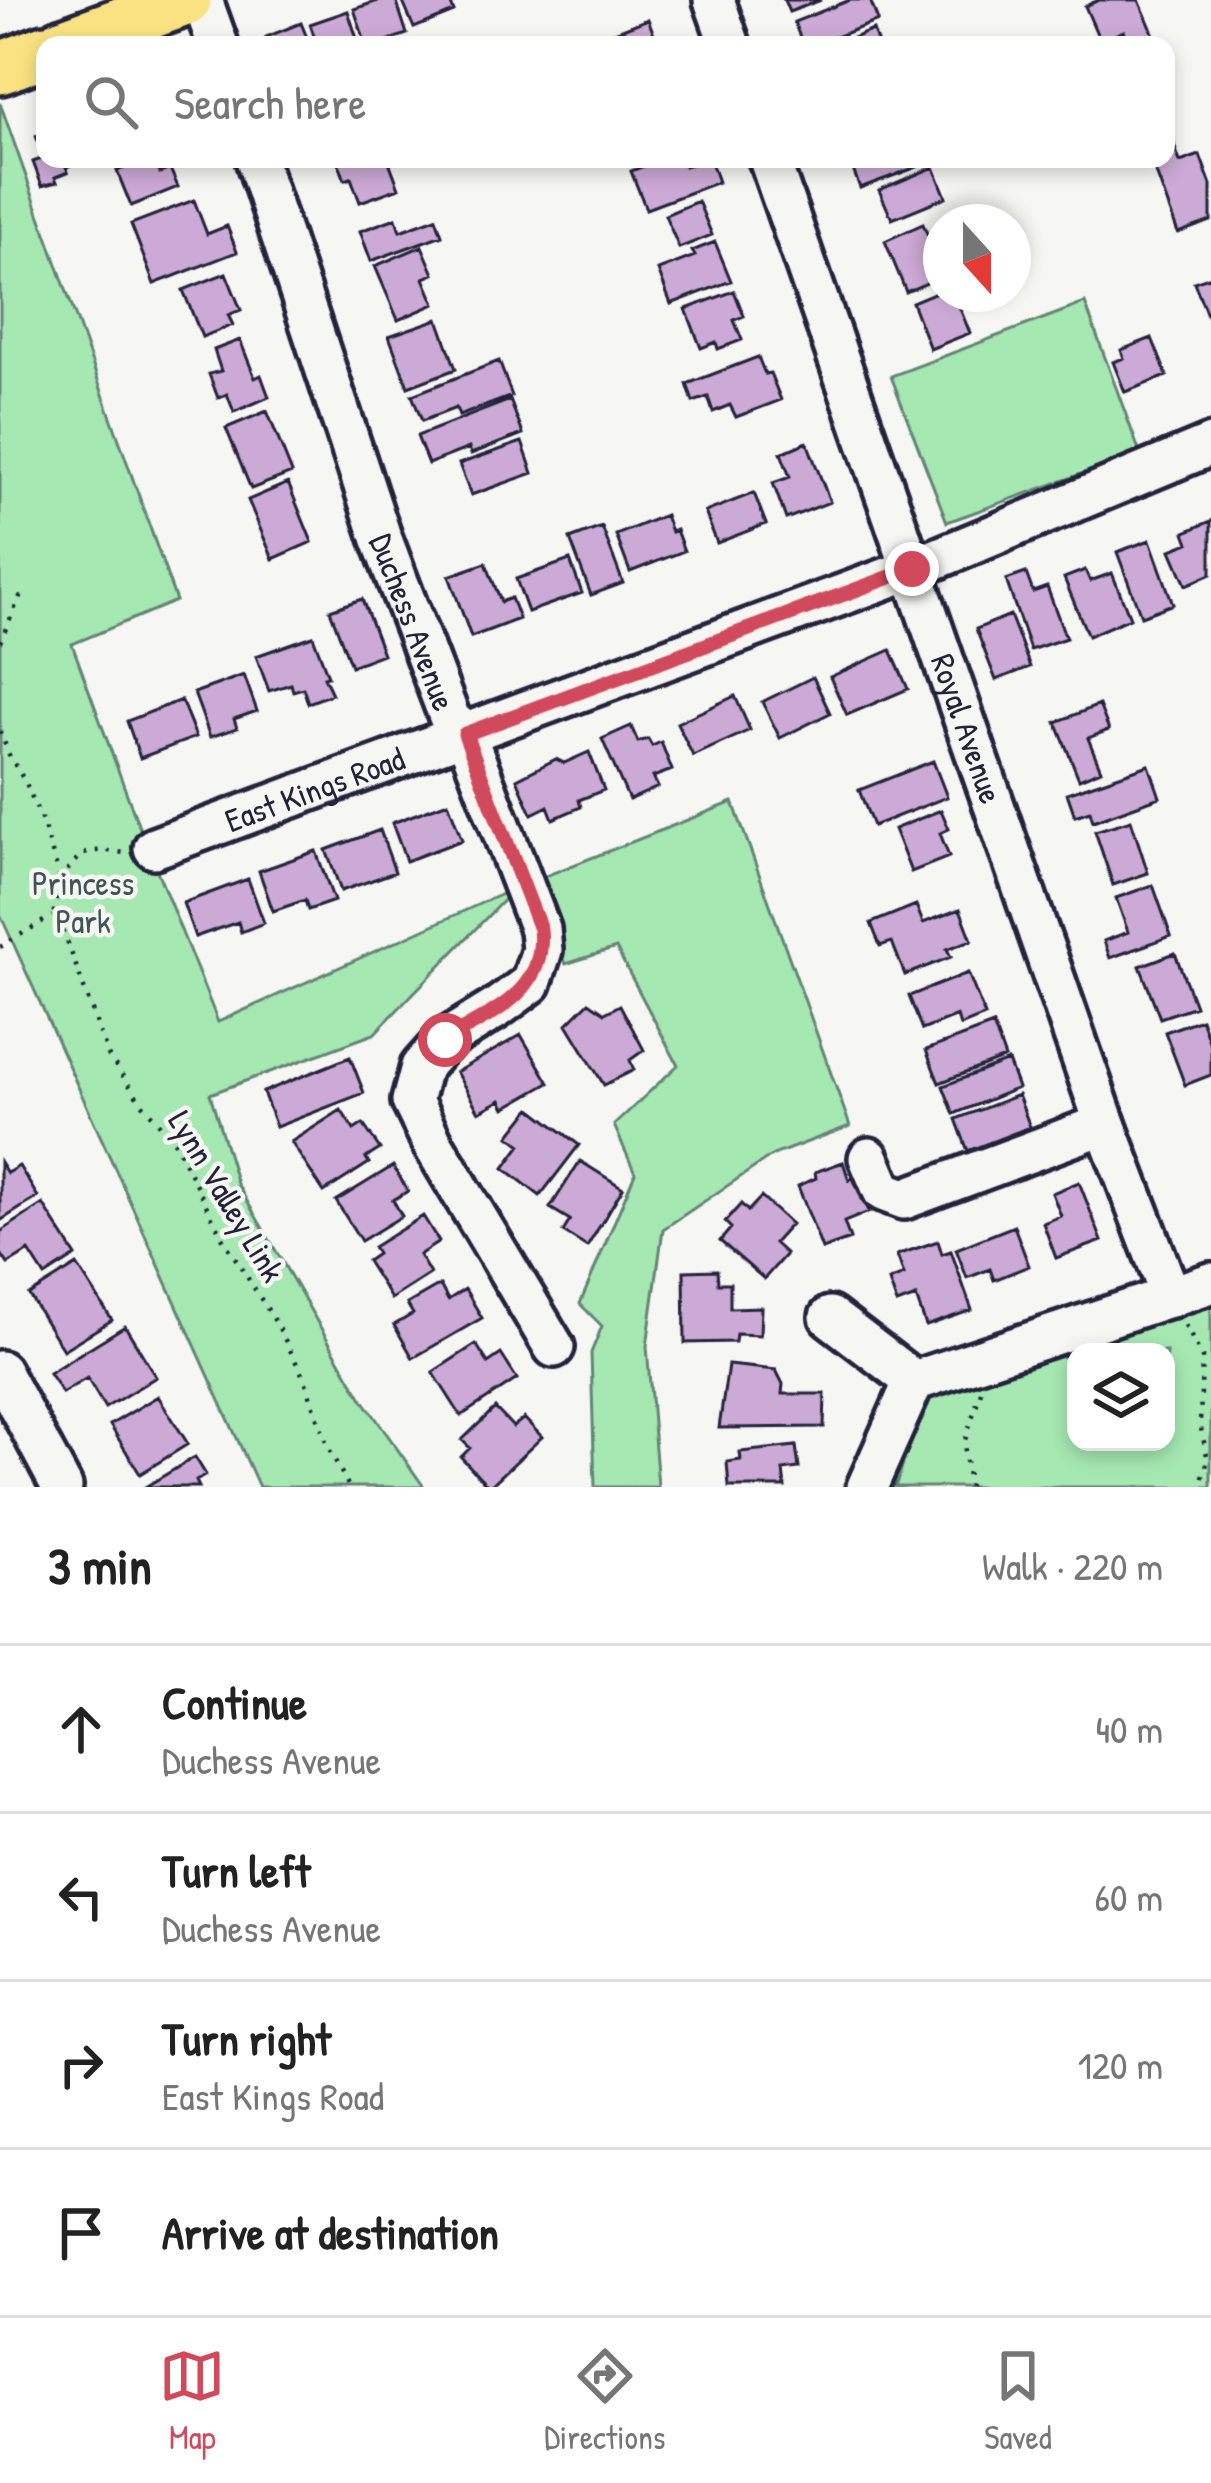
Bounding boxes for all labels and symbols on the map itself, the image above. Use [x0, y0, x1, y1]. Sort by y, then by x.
north arrow [923, 204, 1031, 312]
street label: Duchess Avenue [360, 527, 467, 716]
route end [885, 542, 939, 596]
street label: Royal Avenue [921, 648, 1014, 809]
street label: East Kings Road [219, 736, 410, 842]
park label: Princess Park [32, 861, 134, 943]
route start [418, 1013, 472, 1067]
street label: Lynn Valley Link [158, 1102, 296, 1291]

